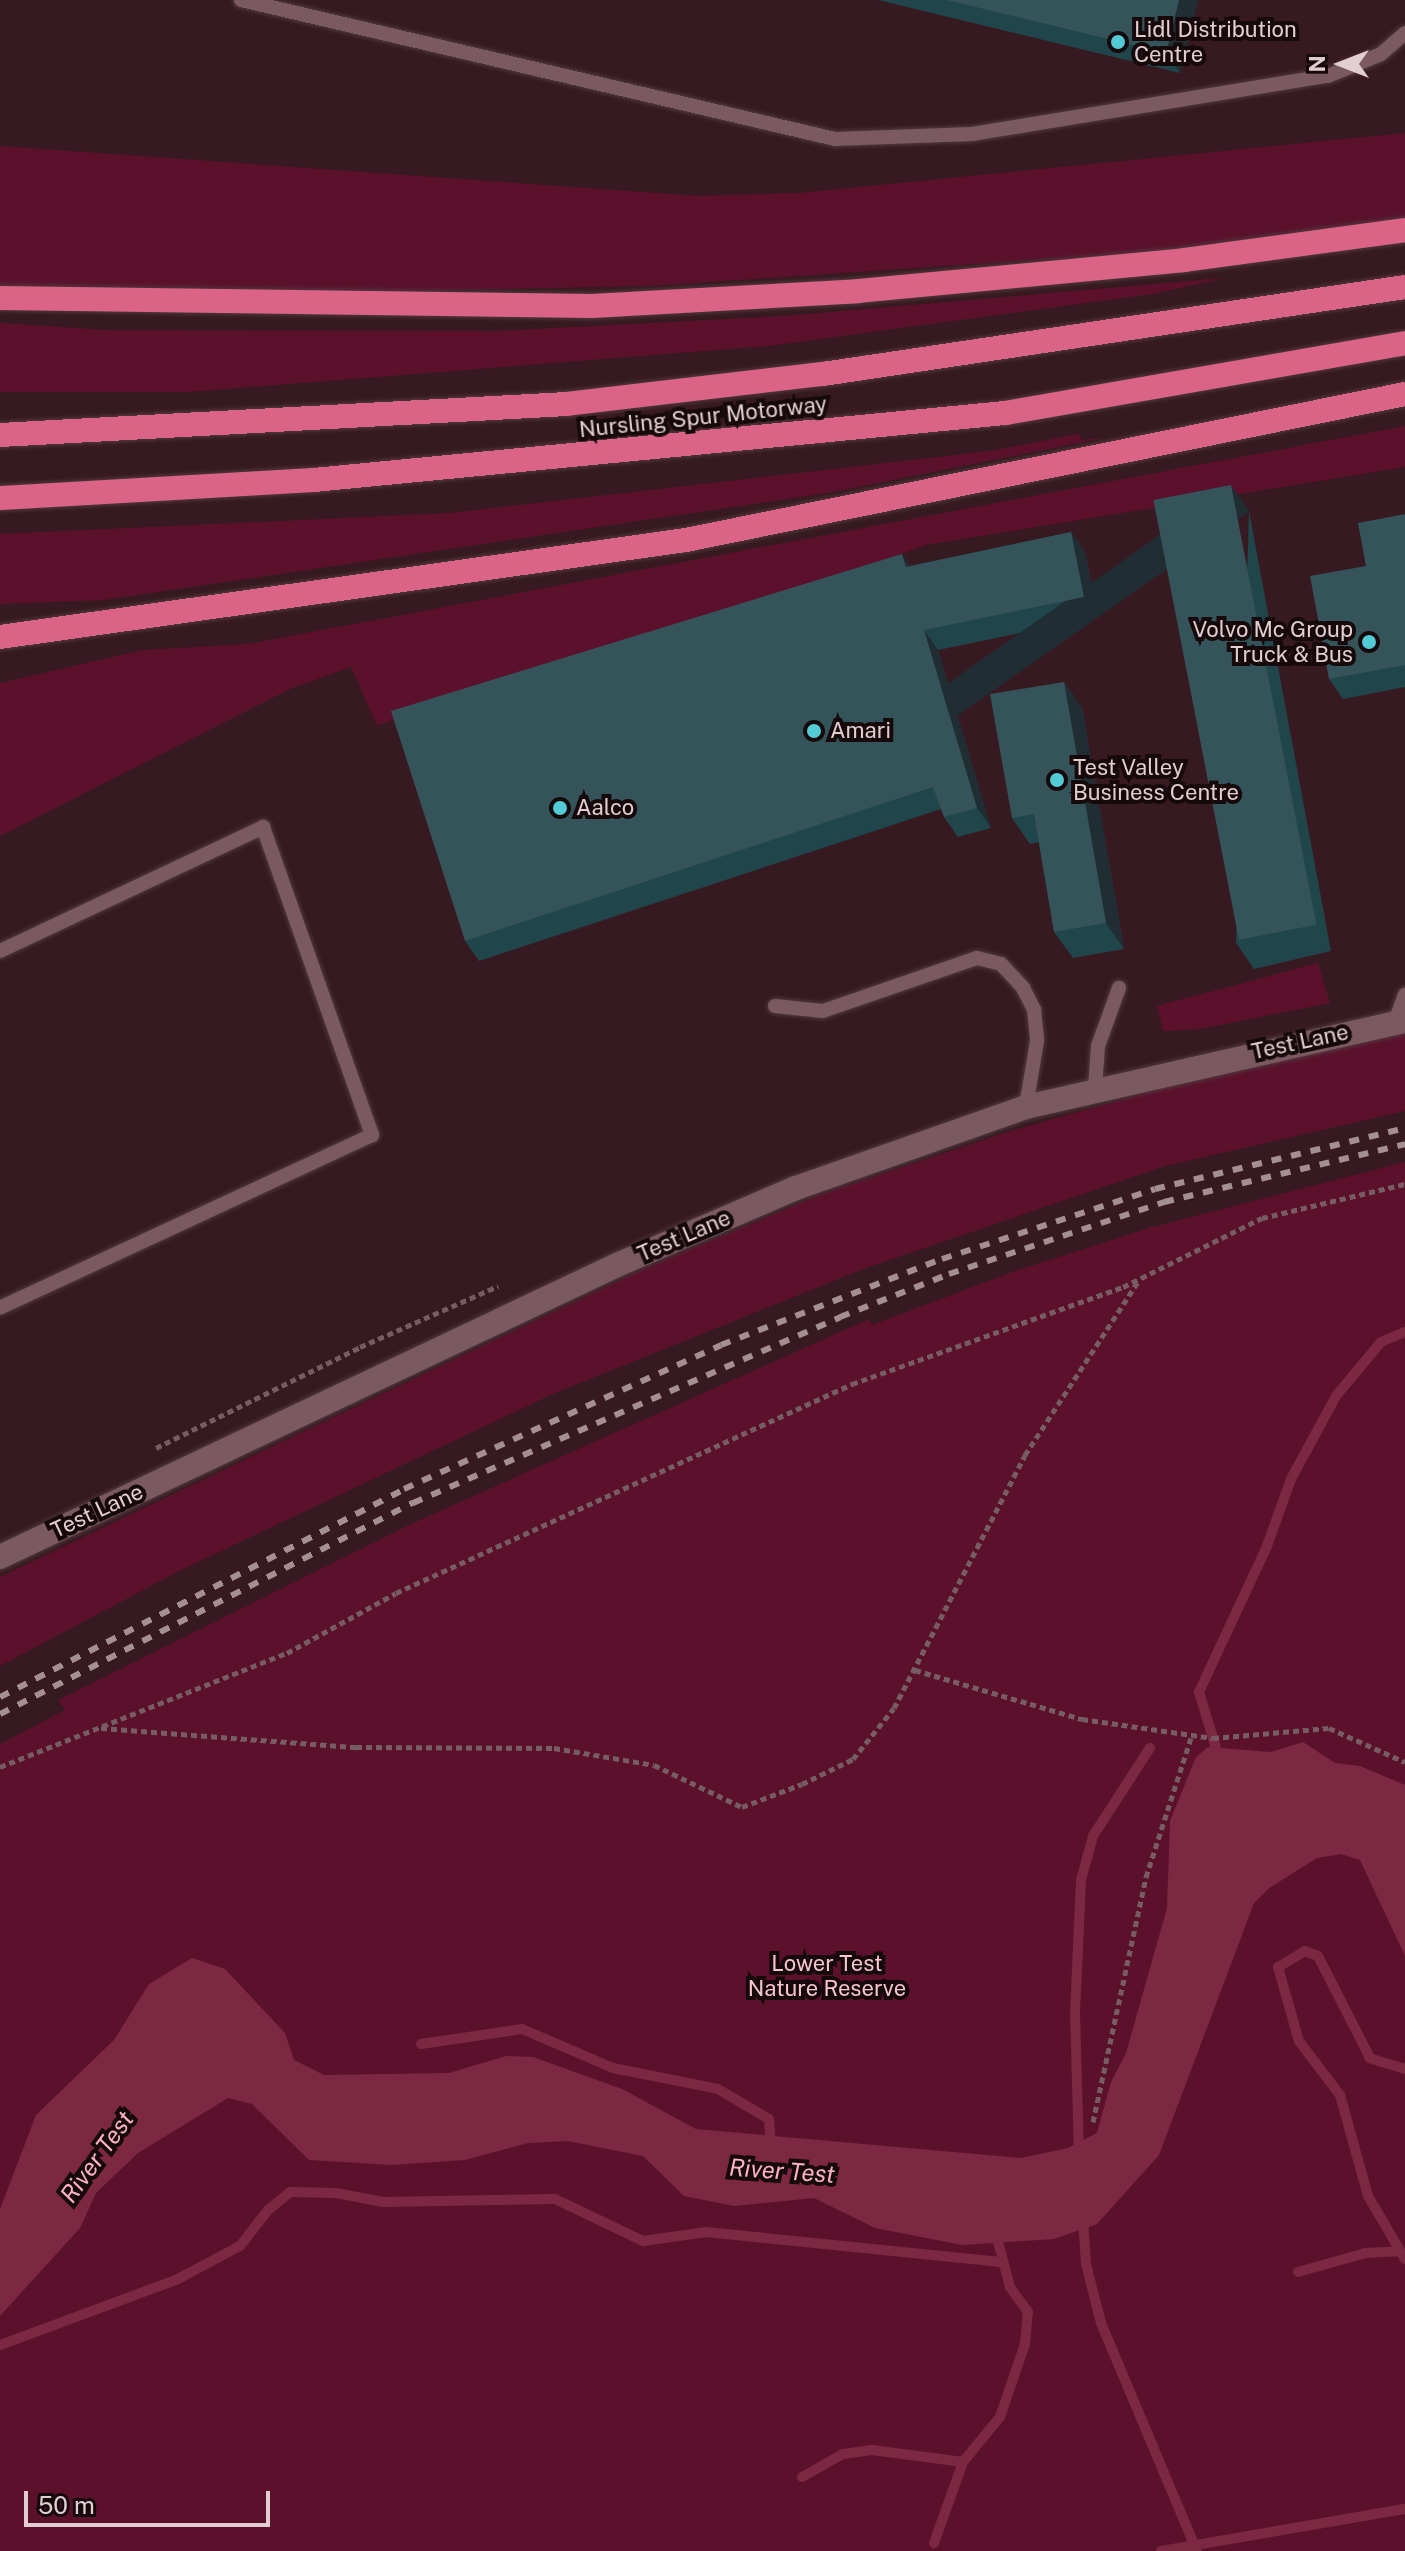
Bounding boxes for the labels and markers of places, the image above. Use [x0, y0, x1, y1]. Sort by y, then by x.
place label: Lidl Distribution Centre [1134, 16, 1297, 68]
marker: Lidl Distribution Centre [1109, 33, 1127, 51]
place label: Volvo Mc Group Truck & Bus [1192, 616, 1353, 668]
marker: Volvo Mc Group Truck & Bus [1360, 633, 1378, 651]
place label: Amari [830, 718, 891, 744]
marker: Amari [805, 722, 823, 740]
place label: Test Valley Business Centre [1073, 754, 1239, 806]
marker: Test Valley Business Centre [1048, 771, 1066, 789]
place label: Aalco [576, 795, 634, 821]
marker: Aalco [551, 799, 569, 817]

